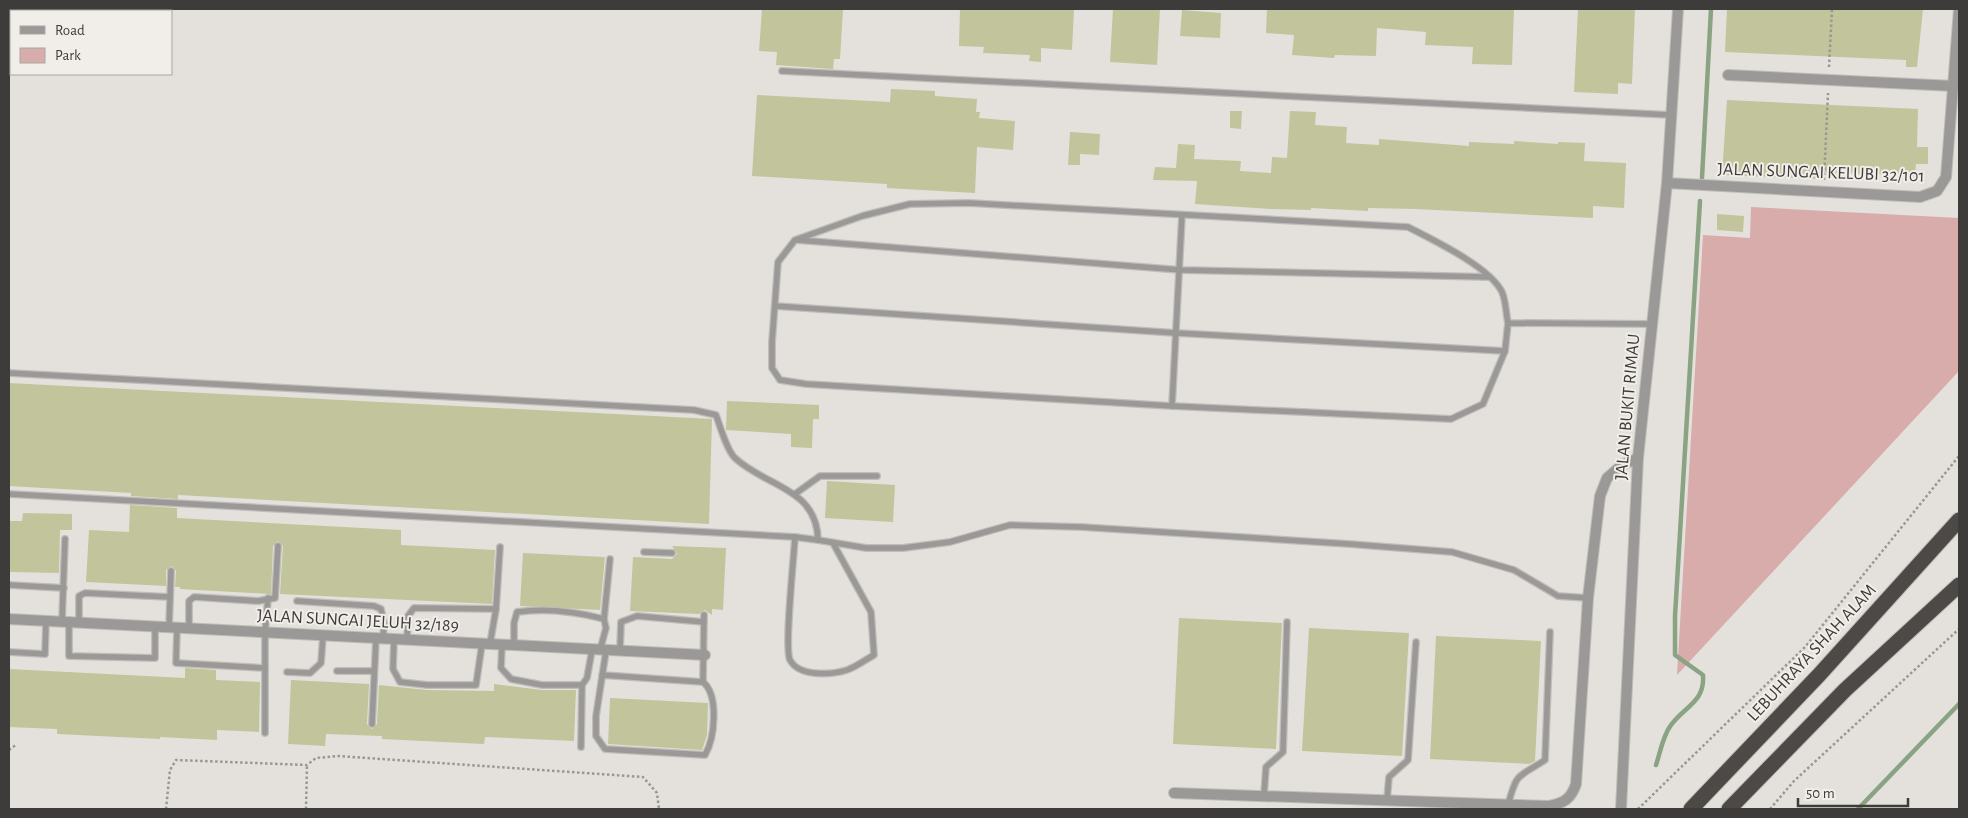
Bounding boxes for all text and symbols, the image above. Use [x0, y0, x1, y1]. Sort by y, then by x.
legend [10, 10, 172, 75]
text: Road [55, 23, 85, 38]
text: Park [55, 48, 81, 63]
street label: JALAN SUNGAI KELUBI 32/101 [1717, 160, 1925, 186]
street label: JALAN BUKIT RIMAU [1613, 333, 1643, 481]
street label: LEBUHRAYA SHAH ALAM [1744, 581, 1880, 725]
street label: JALAN SUNGAI JELUH 32/189 [257, 607, 459, 635]
scale bar [1798, 776, 1908, 808]
text: 50 m [1806, 786, 1835, 801]

